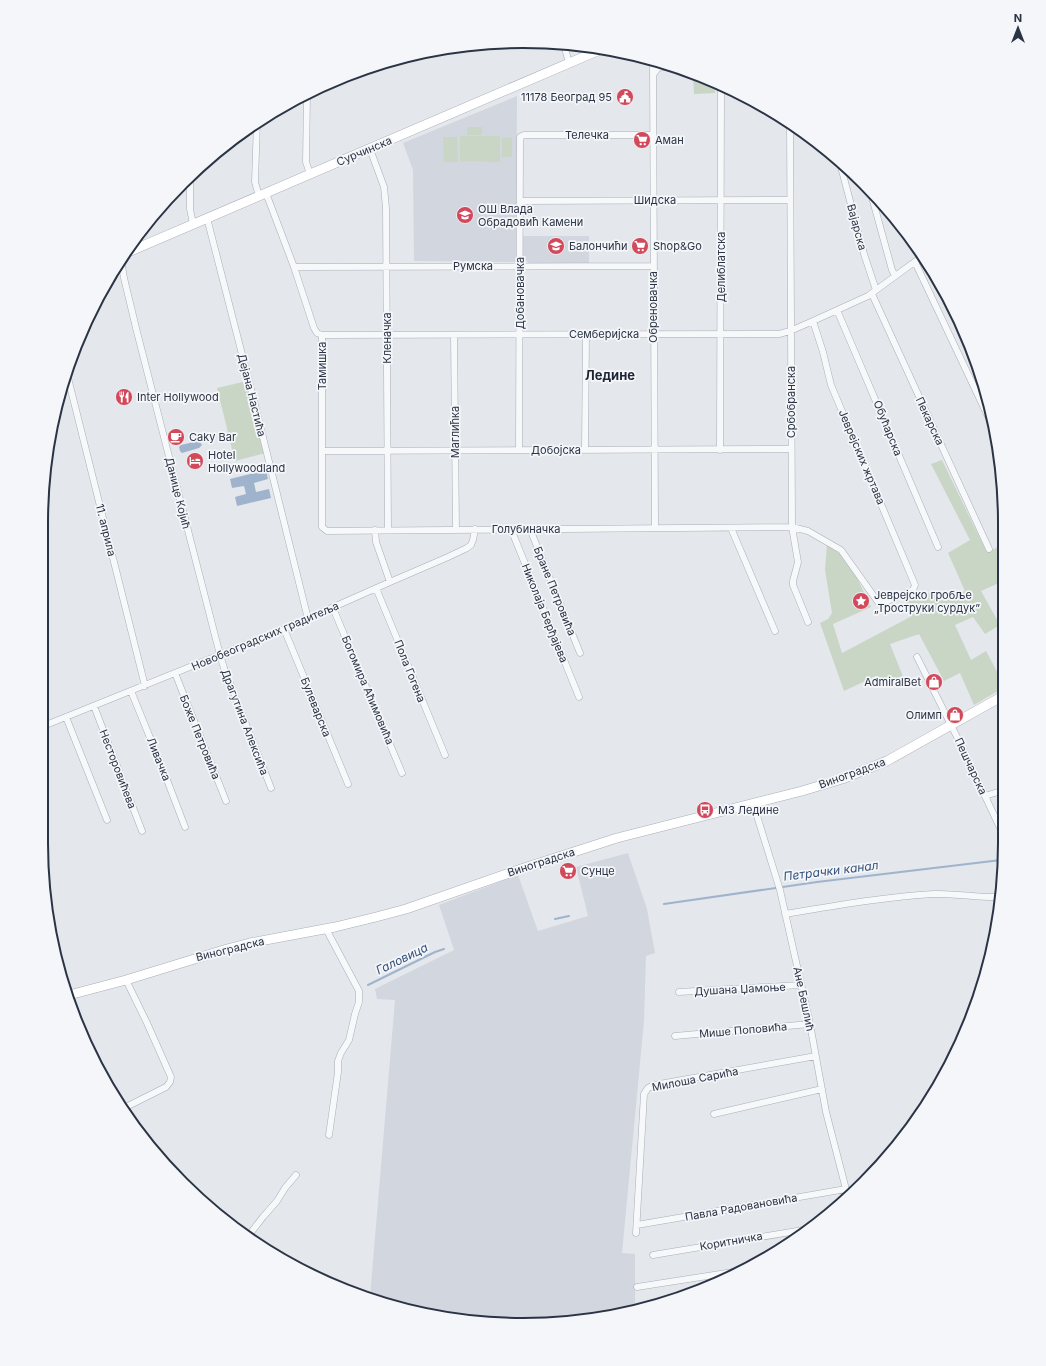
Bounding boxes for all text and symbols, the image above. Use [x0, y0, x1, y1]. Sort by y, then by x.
north arrow [998, 8, 1038, 48]
text: N [1014, 11, 1022, 25]
public building icon: 11178 Београд 95 [615, 87, 635, 107]
place label: 11178 Београд 95 [521, 90, 612, 104]
street label: Телечка [565, 128, 609, 142]
supermarket icon: Аман [632, 130, 652, 150]
street label: Сурчинска [334, 133, 394, 169]
place label: Аман [655, 133, 684, 147]
street label: Шидска [634, 193, 676, 207]
place label: ОШ Влада Обрадовић Камени [478, 202, 583, 229]
street label: Вајарска [844, 202, 870, 252]
school or university icon: ОШ Влада Обрадовић Камени [455, 205, 475, 225]
street label: Делиблатска [714, 232, 728, 302]
school or university icon: Балончићи [546, 236, 566, 256]
supermarket icon: Shop&Go [630, 236, 650, 256]
place label: Балончићи [569, 239, 628, 253]
place label: Shop&Go [653, 239, 702, 253]
street label: Добановачка [513, 257, 527, 329]
street label: Румска [453, 259, 493, 273]
street label: Обреновачка [646, 271, 660, 343]
street label: Кленачка [380, 312, 394, 364]
street label: Семберијска [569, 327, 639, 341]
street label: Тамишка [315, 342, 329, 390]
street label: Дејана Настића [235, 352, 269, 438]
street label: Србобранска [784, 366, 798, 438]
district label: Ледине [585, 367, 635, 383]
restaurant icon: Inter Hollywood [114, 387, 134, 407]
place label: Inter Hollywood [137, 390, 219, 404]
street label: Пекарска [913, 395, 947, 447]
street label: Обућарска [870, 398, 906, 458]
street label: Маглићка [448, 406, 462, 458]
street label: Јеврејских жртава [836, 407, 888, 507]
cafe icon: Caky Bar [166, 427, 186, 447]
place label: Caky Bar [189, 430, 236, 444]
street label: Добојска [531, 443, 581, 457]
place label: Hotel Hollywoodland [208, 448, 285, 475]
hotel icon: Hotel Hollywoodland [185, 451, 205, 471]
street label: Данице Којић [162, 456, 194, 530]
street label: 11. априла [93, 502, 119, 558]
street label: Голубиначка [492, 522, 560, 536]
street label: Бране Петровића [531, 544, 579, 638]
street label: Николаја Берђајева [519, 561, 571, 665]
place label: Јеврејско гробље „Троструки сурдук” [874, 588, 980, 615]
place icon: Јеврејско гробље „Троструки сурдук” [851, 591, 871, 611]
street label: Новобеоградских градитеља [189, 599, 341, 673]
street label: Богомира Аћимовића [339, 633, 397, 747]
street label: Пола Гогена [391, 638, 429, 704]
street label: Драгутина Алексића [218, 667, 272, 777]
shop icon: AdmiralBet [924, 672, 944, 692]
street label: Булеварска [298, 675, 334, 739]
place label: AdmiralBet [864, 675, 921, 689]
street label: Боже Петровића [177, 693, 223, 781]
shop icon: Олимп [945, 705, 965, 725]
place label: Олимп [906, 708, 942, 722]
street label: Несторовићева [96, 727, 140, 811]
street label: Ливачка [144, 735, 174, 783]
street label: Пешчарска [952, 735, 990, 797]
street label: Виноградска [817, 754, 887, 792]
bus stop icon: МЗ Ледине [695, 800, 715, 820]
place label: МЗ Ледине [718, 803, 779, 817]
street label: Виноградска [505, 845, 577, 879]
water label: Петрачки канал [783, 857, 879, 884]
supermarket icon: Сунце [558, 861, 578, 881]
place label: Сунце [581, 864, 615, 878]
street label: Виноградска [194, 934, 266, 964]
water label: Галовица [373, 940, 430, 978]
street label: Ане Бешлић [790, 966, 818, 1032]
street label: Душана Џамоње [694, 980, 786, 998]
street label: Мише Поповића [698, 1019, 788, 1041]
street label: Милоша Сарића [651, 1064, 739, 1094]
street label: Павла Радовановића [684, 1190, 798, 1224]
street label: Коритничка [698, 1229, 764, 1253]

